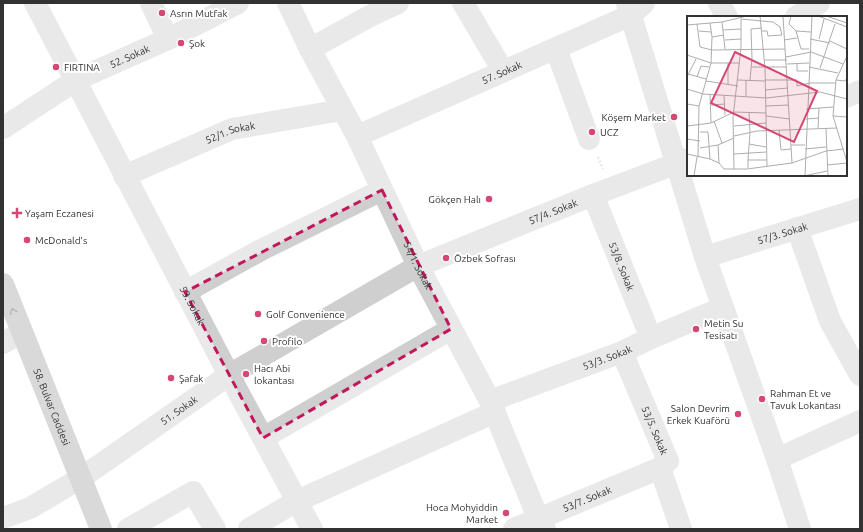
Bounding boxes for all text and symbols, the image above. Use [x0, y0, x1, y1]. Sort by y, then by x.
marker: Asrın Mutfak [157, 8, 167, 18]
place label: Asrın Mutfak [170, 8, 228, 19]
inset map [687, 16, 847, 176]
marker: Şok [176, 38, 186, 48]
place label: Şok [189, 38, 205, 49]
street label: 52. Sokak [108, 43, 151, 70]
street label: 57. Sokak [480, 59, 523, 86]
marker: FIRTINA [51, 62, 61, 72]
place label: FIRTINA [64, 62, 100, 73]
place label: Köşem Market [601, 112, 666, 123]
marker: Köşem Market [669, 112, 679, 122]
street label: 52/1. Sokak [204, 120, 256, 146]
marker: UCZ [587, 127, 597, 137]
place label: UCZ [600, 127, 619, 138]
place label: Gökçen Halı [428, 194, 481, 205]
marker: Gökçen Halı [484, 194, 494, 204]
street label: 57/4. Sokak [527, 197, 579, 227]
marker: Yaşam Eczanesi [12, 208, 22, 218]
place label: Yaşam Eczanesi [25, 208, 94, 219]
street label: 57/3. Sokak [756, 221, 809, 246]
marker: McDonald's [22, 235, 32, 245]
place label: McDonald's [35, 235, 87, 246]
street label: 54/1. Sokak [401, 240, 434, 291]
street label: 53/8. Sokak [607, 241, 636, 293]
marker: Özbek Sofrası [441, 253, 451, 263]
place label: Özbek Sofrası [454, 253, 516, 264]
street label: 53. Sokak [178, 284, 207, 327]
one-way arrow [10, 307, 18, 314]
marker: Golf Convenience [253, 309, 263, 319]
place label: Golf Convenience [266, 309, 345, 320]
place label: Metin Su Tesisatı [704, 318, 744, 341]
marker: Metin Su Tesisatı [691, 324, 701, 334]
marker: Profilo [259, 336, 269, 346]
place label: Profilo [272, 336, 302, 347]
street label: 53/3. Sokak [581, 343, 634, 372]
place label: Hacı Abi lokantası [254, 363, 294, 386]
street label: 58. Bulvar Caddesi [31, 367, 72, 447]
marker: Hacı Abi lokantası [241, 369, 251, 379]
marker: Şafak [166, 373, 176, 383]
place label: Şafak [179, 373, 203, 384]
place label: Rahman Et ve Tavuk Lokantası [770, 388, 841, 411]
street label: 51. Sokak [158, 394, 200, 427]
marker: Rahman Et ve Tavuk Lokantası [757, 394, 767, 404]
place label: Salon Devrim Erkek Kuaförü [667, 403, 730, 426]
street label: 53/5. Sokak [639, 405, 670, 456]
marker: Salon Devrim Erkek Kuaförü [733, 409, 743, 419]
street label: 53/7. Sokak [561, 484, 613, 514]
place label: Hoca Mohyiddin Market [426, 502, 498, 525]
marker: Hoca Mohyiddin Market [501, 508, 511, 518]

